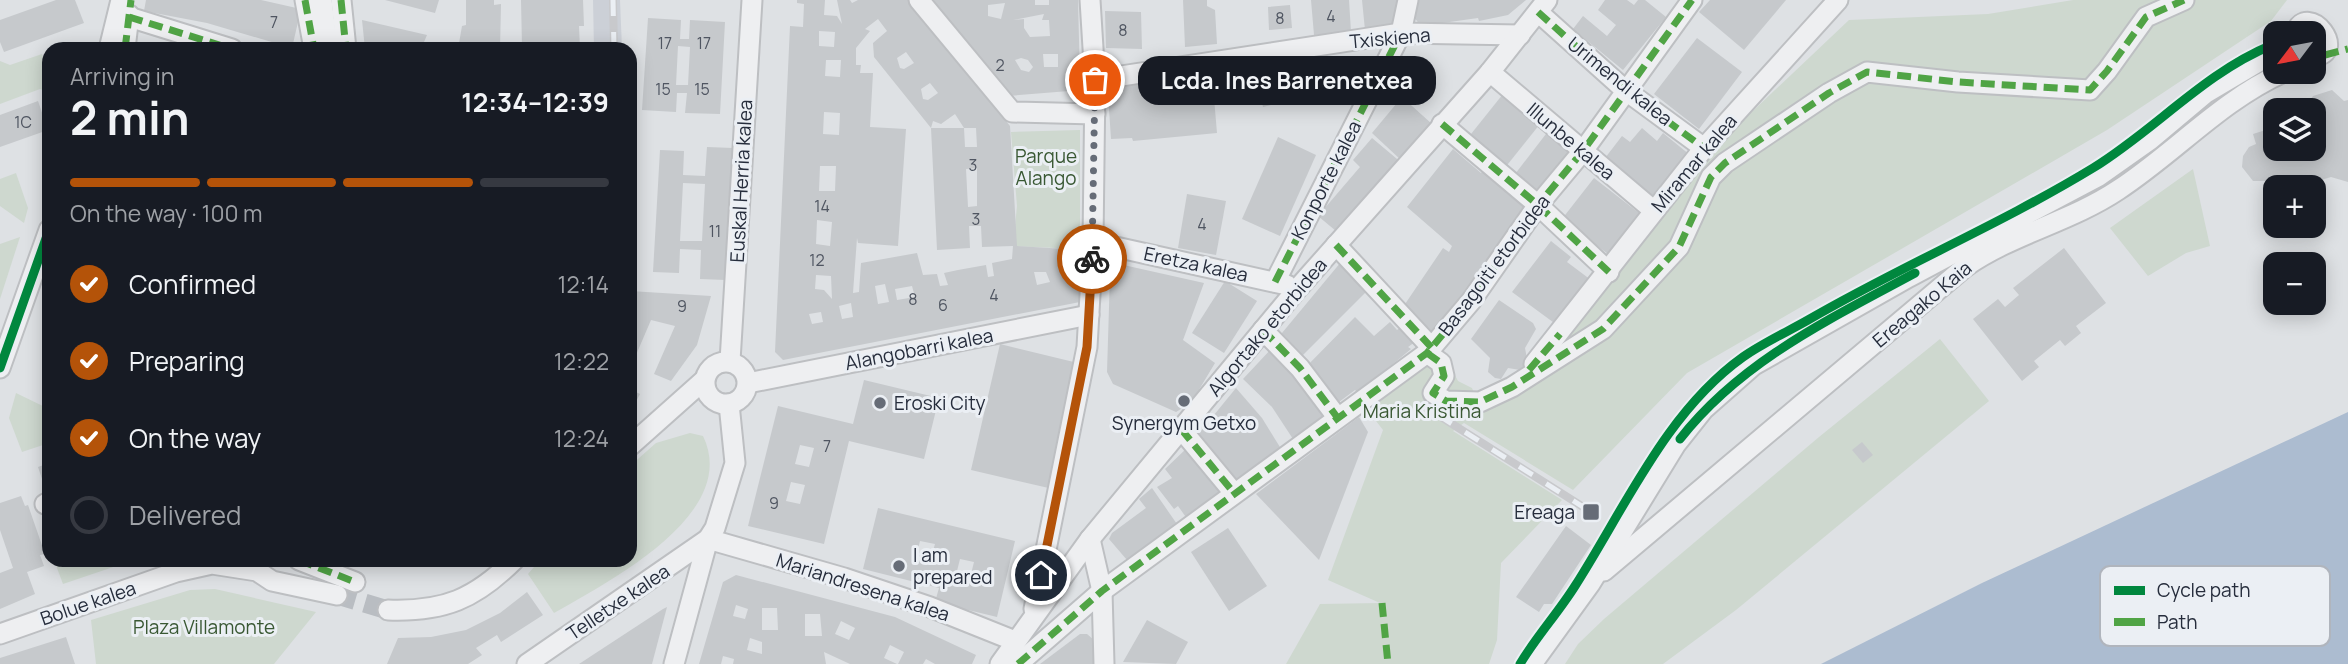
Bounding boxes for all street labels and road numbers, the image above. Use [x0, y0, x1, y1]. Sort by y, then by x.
street label: Txiskiena [1349, 22, 1431, 54]
street label: Urimendi kalea [1562, 31, 1678, 131]
street label: Illunbe kalea [1521, 96, 1621, 186]
street label: Euskal Herria kalea [724, 99, 758, 263]
street label: Miramar kalea [1645, 108, 1743, 218]
street label: Konporte kalea [1285, 116, 1367, 244]
street label: Basagoiti etorbidea [1432, 189, 1556, 341]
street label: Eretza kalea [1141, 240, 1251, 288]
street label: Algortako etorbidea [1201, 252, 1333, 402]
street label: Ereagako Kaia [1867, 255, 1977, 353]
street label: Alangobarri kalea [843, 322, 995, 376]
street label: Mariandresena kalea [773, 547, 953, 627]
street label: Telletxe kalea [561, 558, 675, 646]
street label: Bolue kalea [37, 575, 139, 631]

